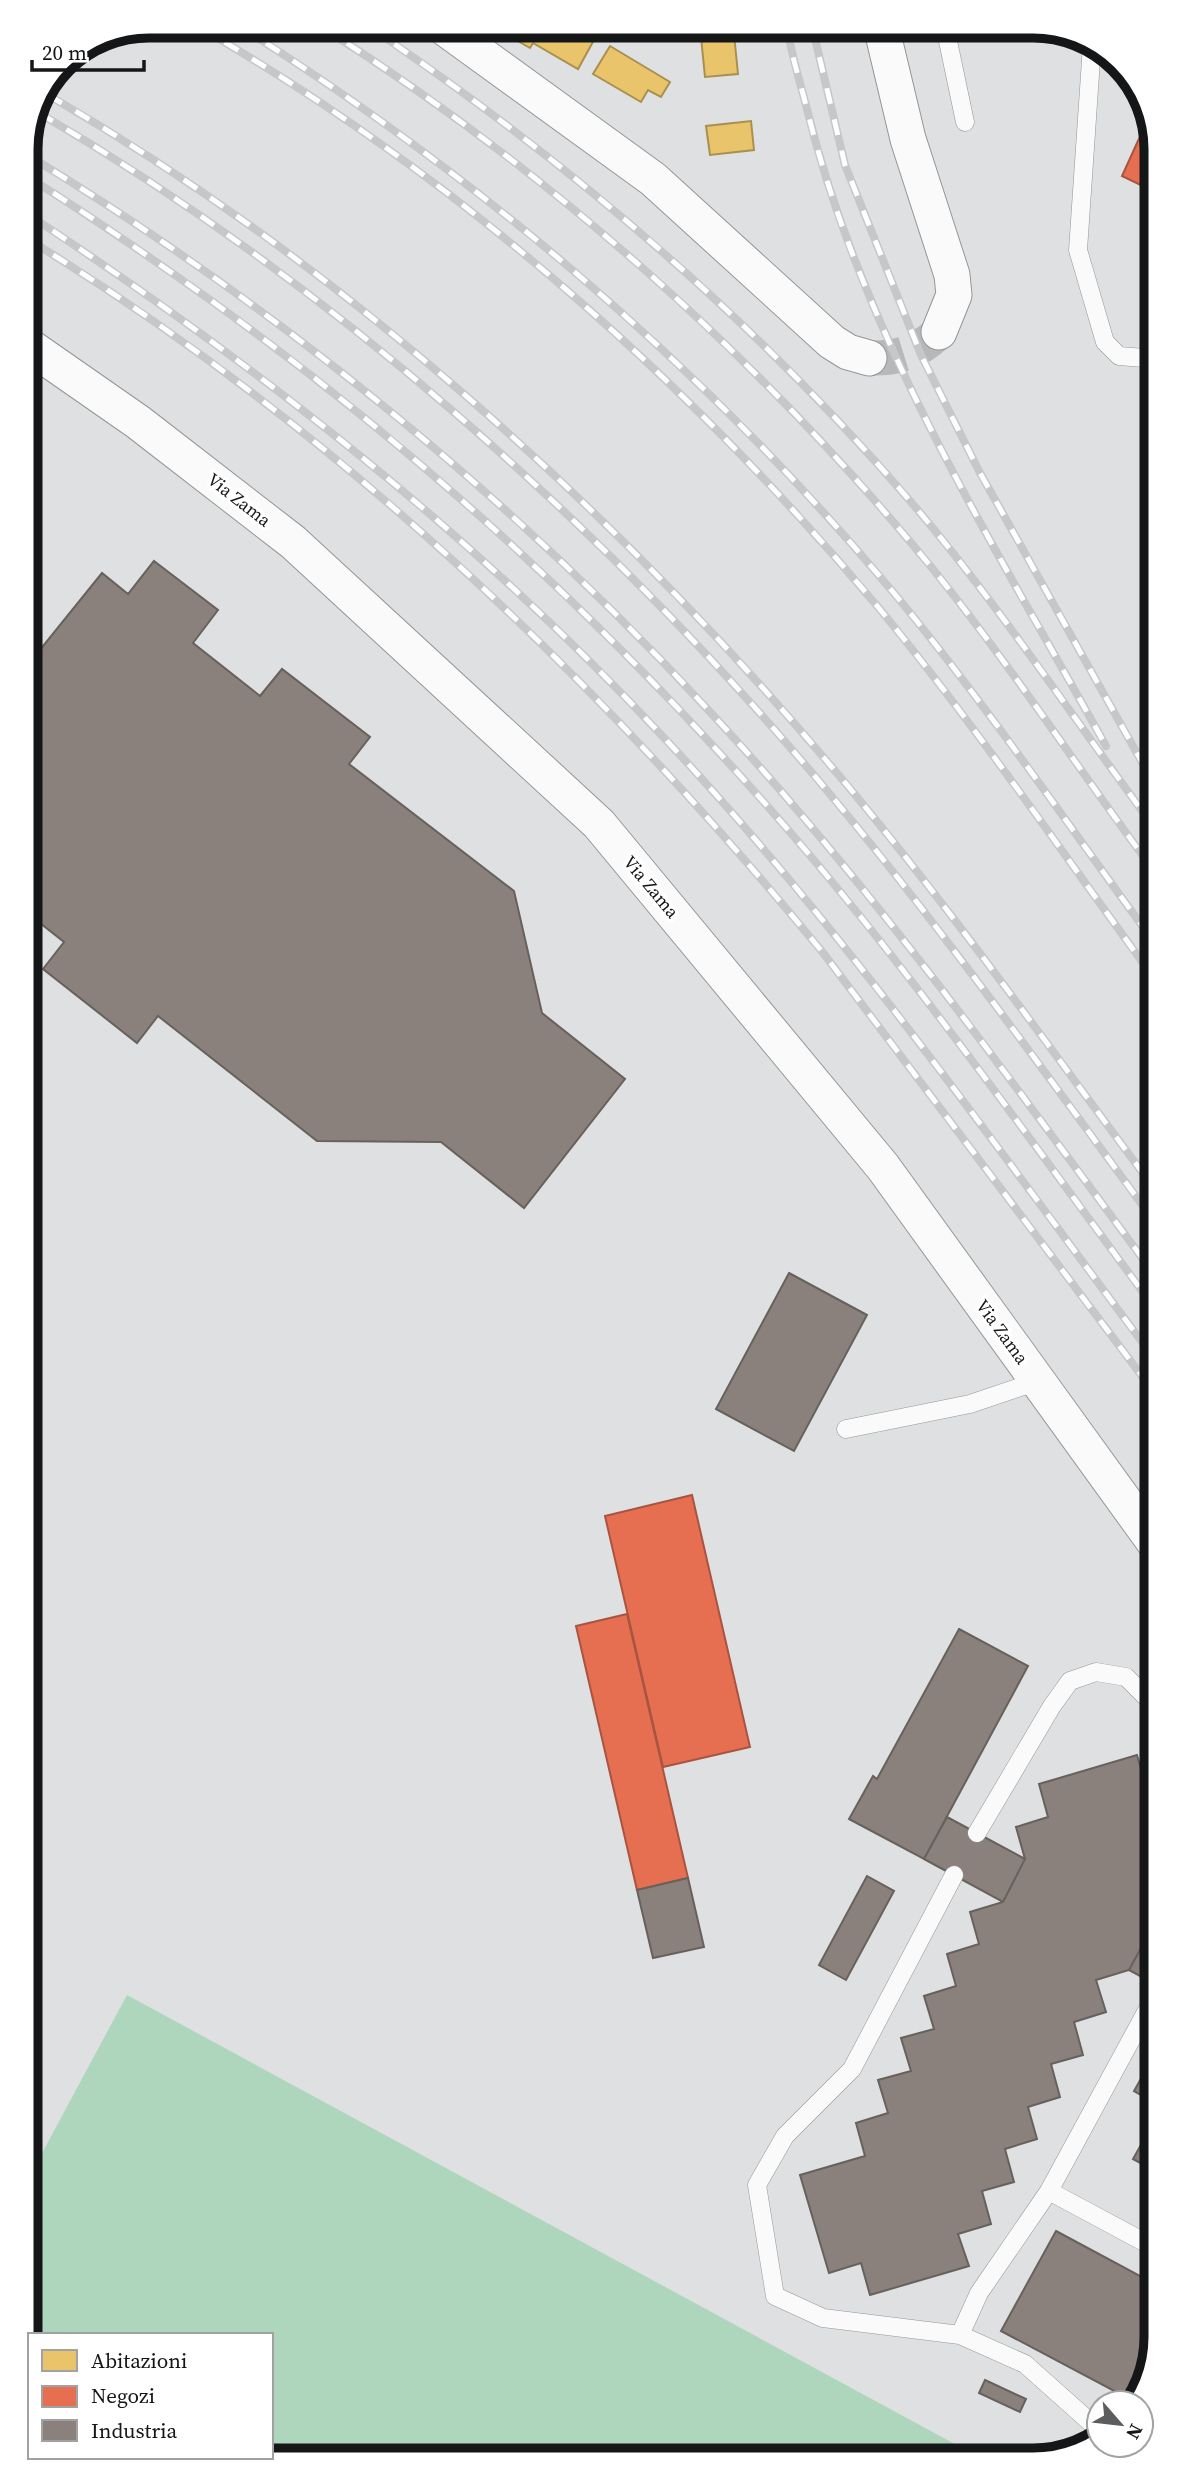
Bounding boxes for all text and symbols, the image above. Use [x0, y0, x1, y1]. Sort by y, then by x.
scale bar [32, 28, 144, 72]
text: 20 m [42, 38, 87, 67]
street label: Via Zama [202, 467, 277, 533]
street label: Via Zama [618, 850, 685, 924]
street label: Via Zama [970, 1294, 1035, 1370]
legend [28, 2333, 273, 2459]
text: Abitazioni [91, 2346, 187, 2375]
text: Negozi [91, 2381, 155, 2410]
north arrow [1085, 2389, 1155, 2459]
text: Industria [91, 2416, 178, 2445]
text: N [1120, 2420, 1150, 2444]

